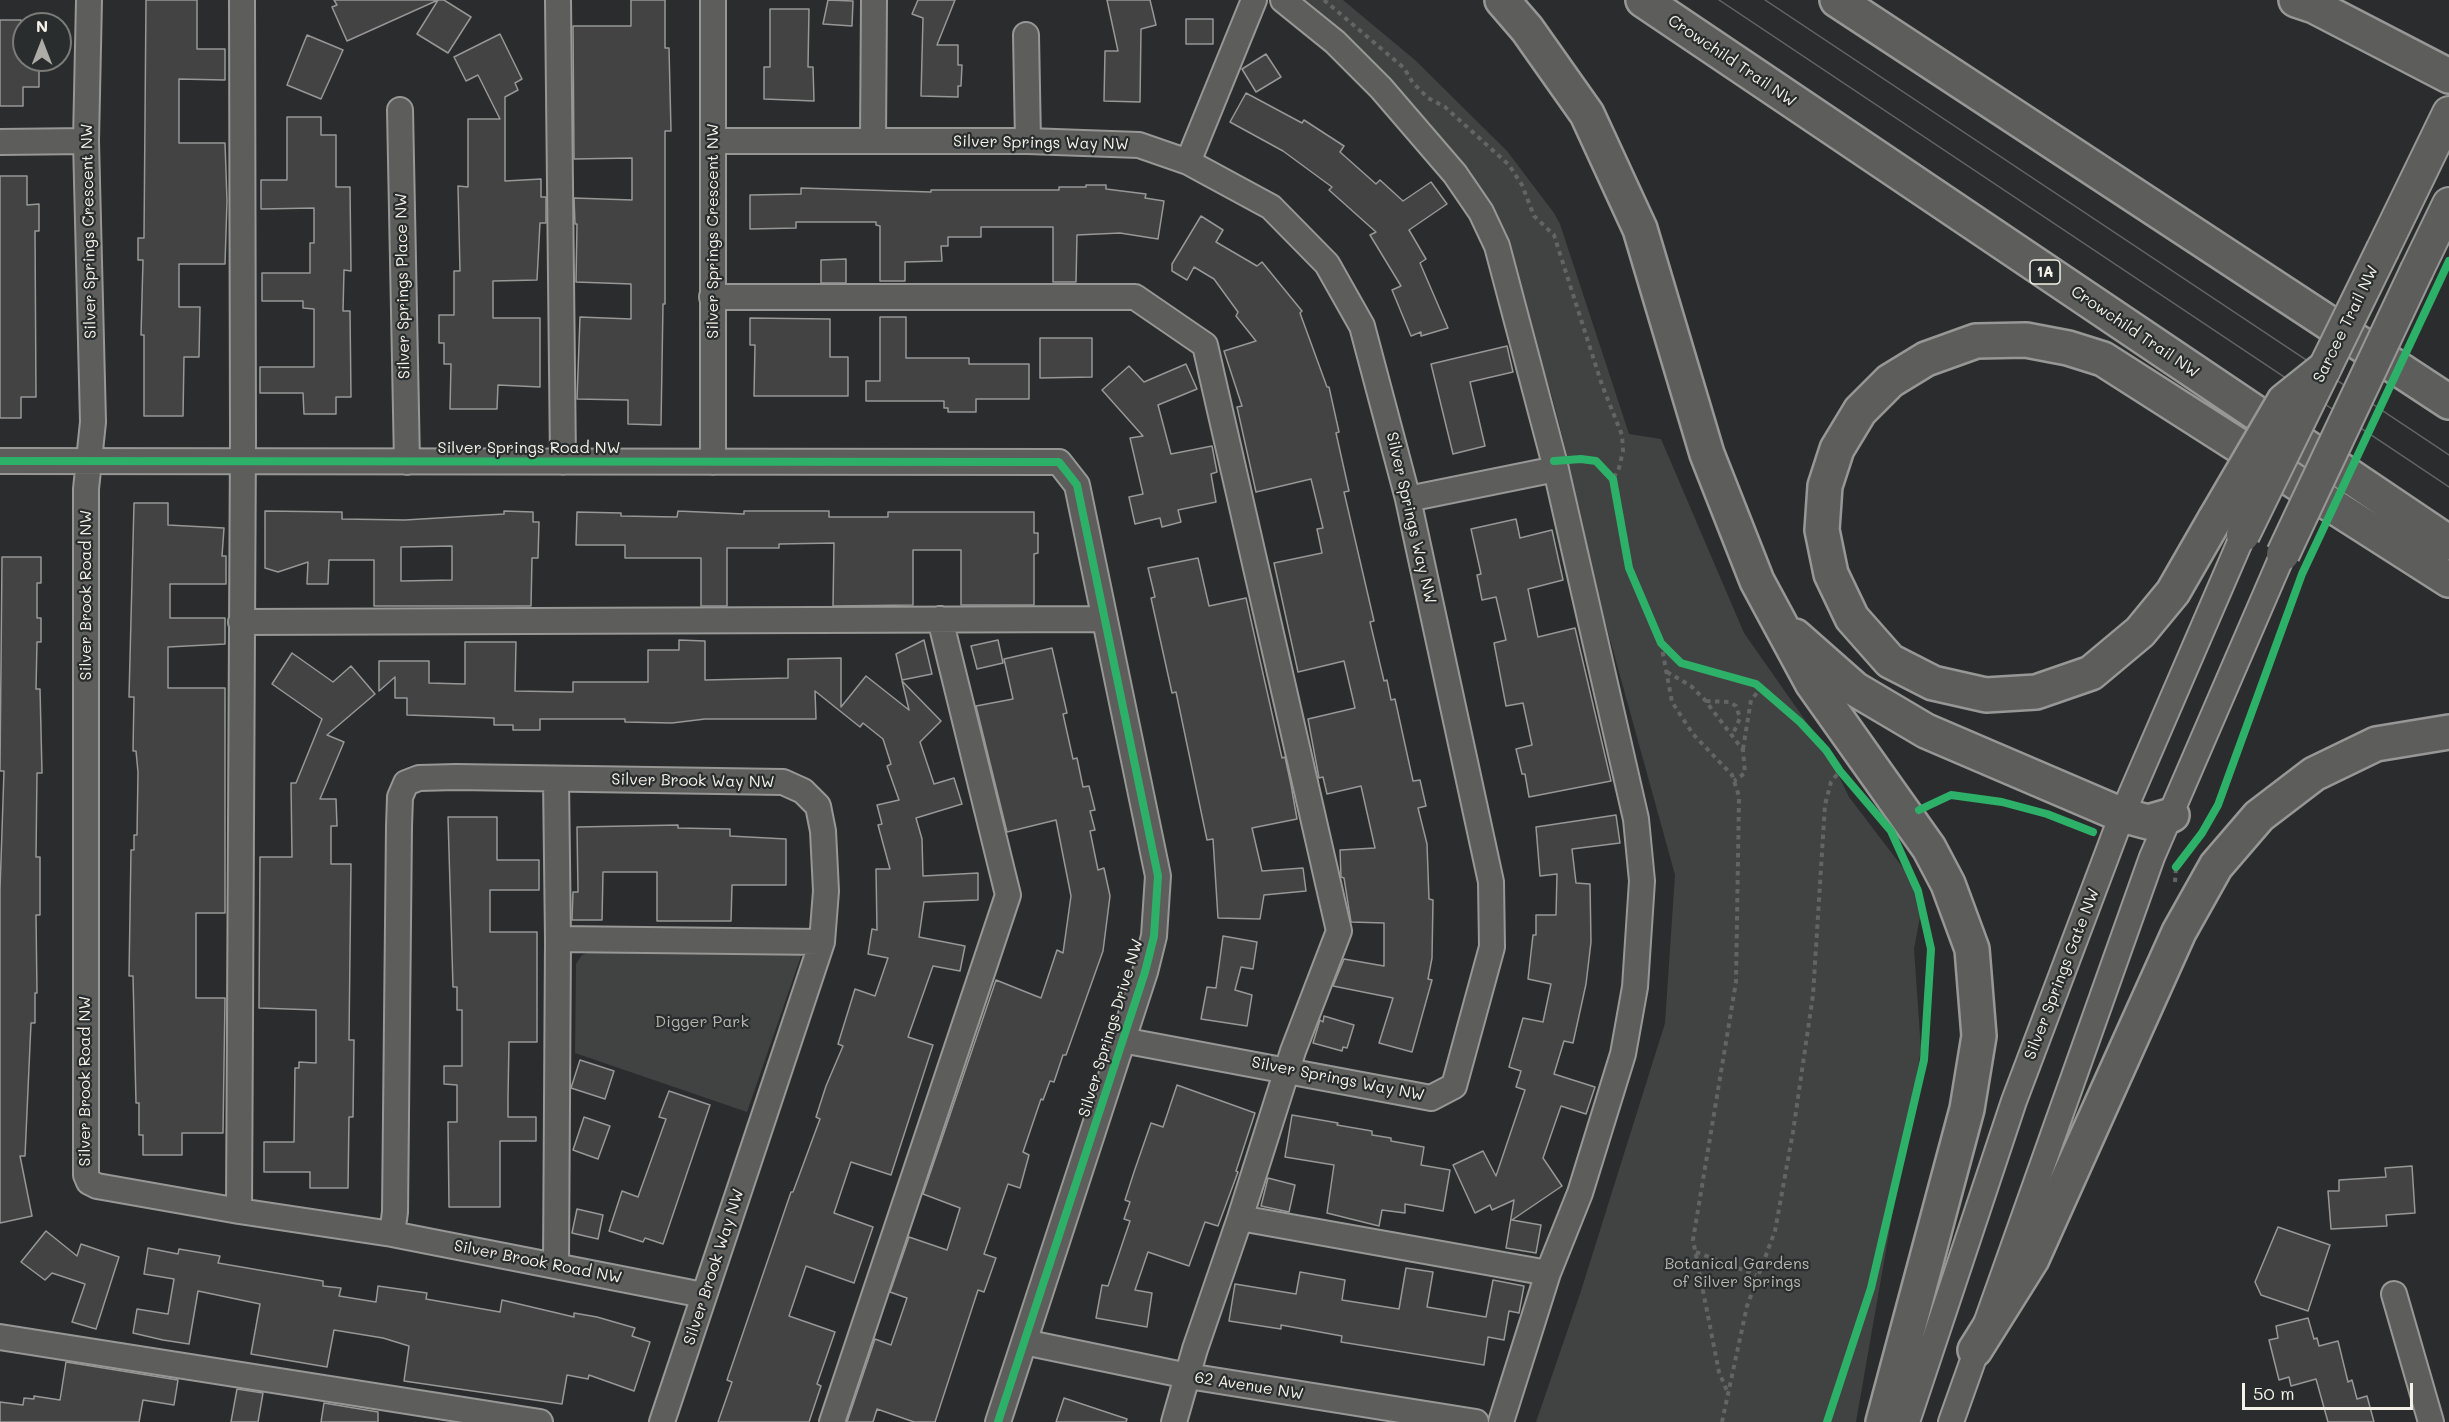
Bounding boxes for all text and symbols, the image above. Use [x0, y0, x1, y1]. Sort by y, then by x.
street label: Crowchild Trail NW [1664, 11, 1800, 111]
north arrow [12, 12, 72, 72]
text: N [36, 15, 48, 36]
street label: Silver Springs Crescent NW [78, 123, 100, 339]
street label: Silver Springs Crescent NW [703, 123, 723, 339]
street label: Silver Springs Way NW [953, 132, 1129, 154]
street label: Silver Springs Place NW [392, 193, 414, 379]
road number: 1A [2030, 260, 2060, 284]
street label: Sarcee Trail NW [2309, 262, 2383, 386]
street label: Crowchild Trail NW [2067, 282, 2203, 382]
street label: Silver Springs Way NW [1382, 430, 1440, 606]
street label: Silver Springs Road NW [437, 438, 621, 458]
street label: Silver Brook Road NW [76, 510, 96, 680]
street label: Silver Brook Way NW [611, 770, 775, 792]
street label: Silver Springs Gate NW [2020, 886, 2104, 1062]
street label: Silver Springs Drive NW [1075, 936, 1147, 1120]
street label: Silver Brook Road NW [75, 996, 95, 1166]
park label: Digger Park [655, 1012, 749, 1032]
street label: Silver Springs Way NW [1250, 1053, 1426, 1105]
street label: Silver Brook Way NW [680, 1186, 748, 1348]
street label: Silver Brook Road NW [452, 1236, 624, 1288]
park label: Botanical Gardens of Silver Springs [1664, 1254, 1810, 1292]
street label: 62 Avenue NW [1193, 1368, 1305, 1404]
scale bar [2245, 1371, 2416, 1409]
text: 50 m [2253, 1381, 2295, 1405]

